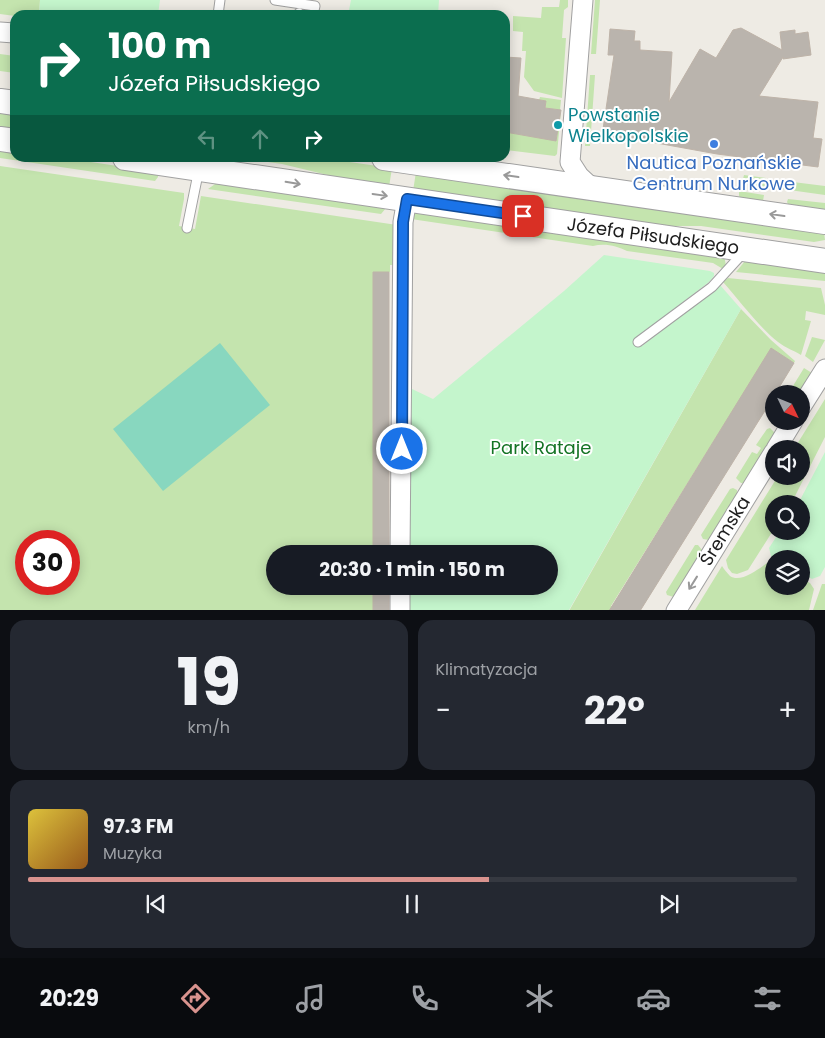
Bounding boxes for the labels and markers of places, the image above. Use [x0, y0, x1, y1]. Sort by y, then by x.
place label: Powstanie Wielkopolskie [568, 102, 689, 148]
marker: Powstanie Wielkopolskie [552, 119, 564, 131]
marker: Nautica Poznańskie Centrum Nurkowe [708, 138, 720, 150]
place label: Nautica Poznańskie Centrum Nurkowe [627, 150, 801, 196]
pin [502, 195, 544, 237]

